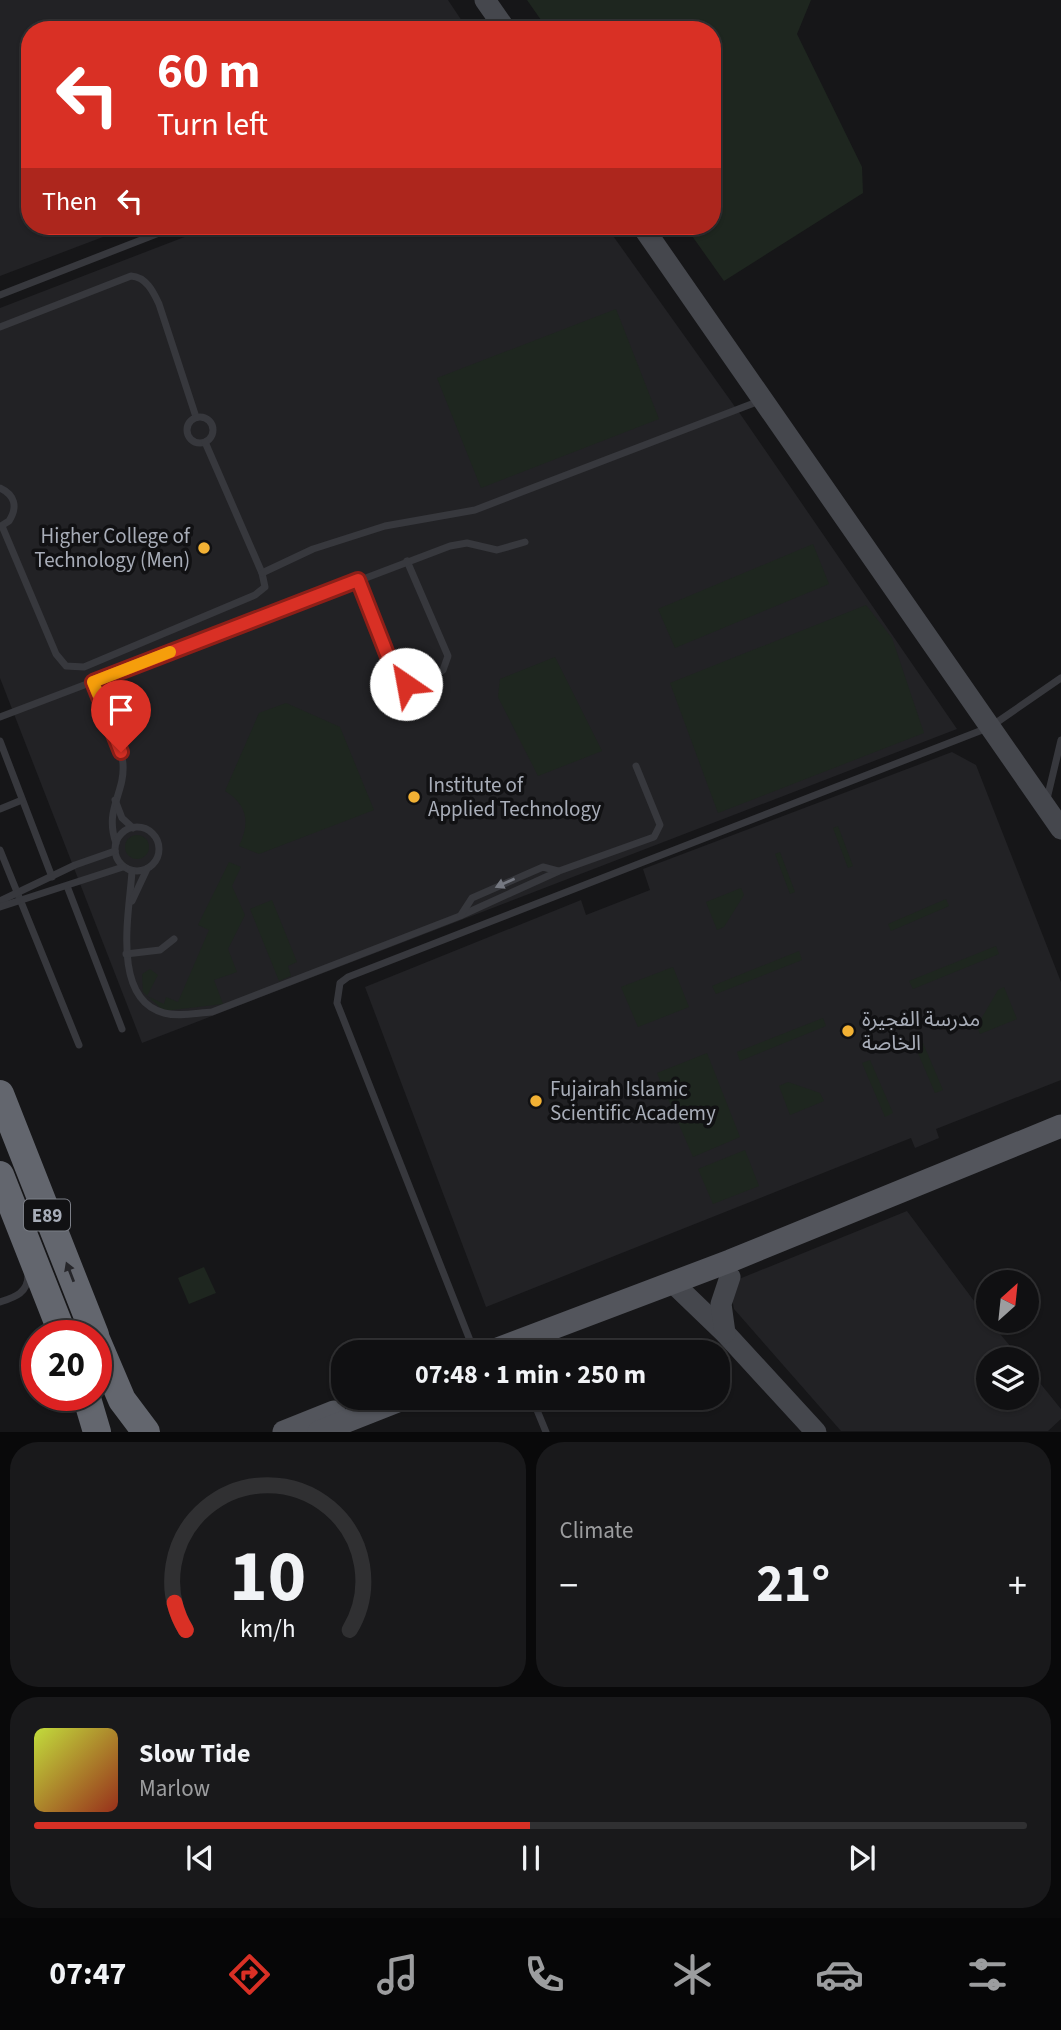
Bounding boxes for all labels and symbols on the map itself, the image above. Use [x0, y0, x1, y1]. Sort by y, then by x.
place label: Higher College of Technology (Men) [34, 521, 191, 575]
marker: Higher College of Technology (Men) [196, 540, 212, 556]
position arrow [369, 647, 443, 721]
pin [91, 680, 151, 752]
place label: Institute of Applied Technology [428, 770, 601, 824]
marker: Institute of Applied Technology [406, 789, 422, 805]
one-way arrow [495, 877, 515, 889]
place label: مدرسة الفجيرة الخاصة [862, 1004, 980, 1058]
marker: مدرسة الفجيرة الخاصة [840, 1023, 856, 1039]
place label: Fujairah Islamic Scientific Academy [550, 1074, 716, 1128]
marker: Fujairah Islamic Scientific Academy [528, 1093, 544, 1109]
road number: E89 [24, 1200, 70, 1231]
one-way arrow [64, 1261, 75, 1282]
north arrow [976, 1270, 1040, 1334]
speed limit sign: 20 [21, 1320, 112, 1411]

